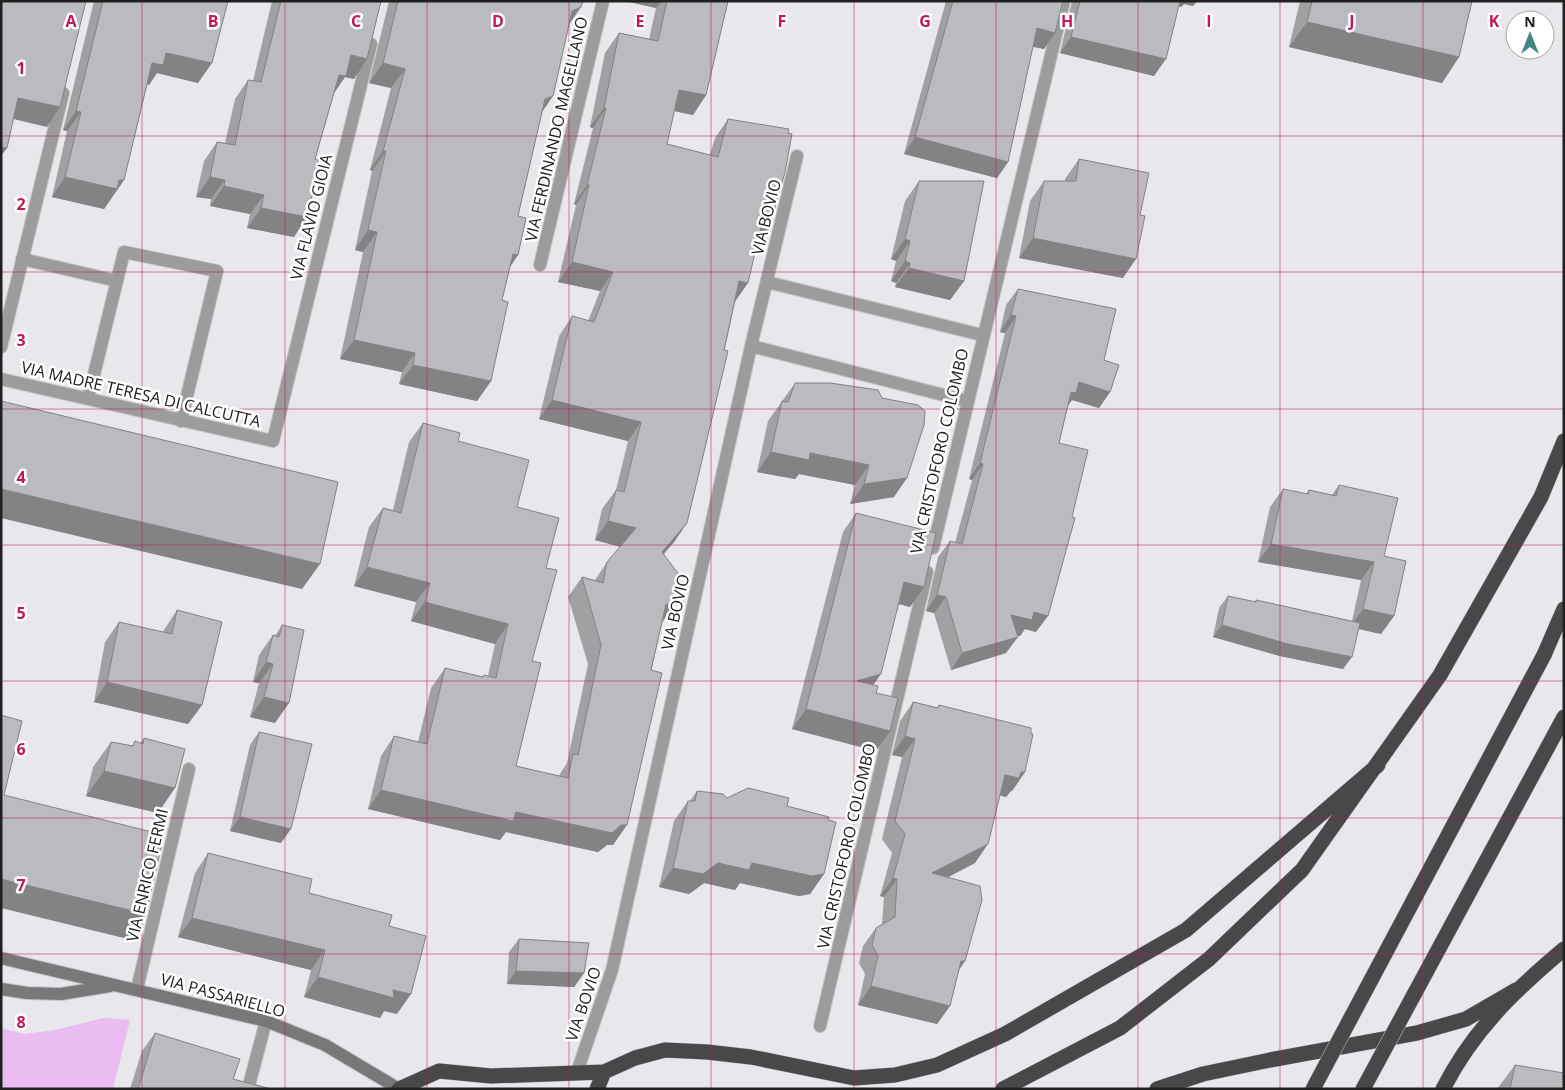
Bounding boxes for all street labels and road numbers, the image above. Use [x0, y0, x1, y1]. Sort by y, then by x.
street label: VIA FERDINANDO MAGELLANO [519, 14, 593, 244]
street label: VIA FLAVIO GIOIA [285, 151, 337, 282]
street label: VIA BOVIO [746, 177, 786, 257]
street label: VIA CRISTOFORO COLOMBO [905, 346, 973, 556]
street label: VIA MADRE TERESA DI CALCUTTA [19, 356, 264, 432]
street label: VIA BOVIO [656, 572, 694, 652]
street label: VIA CRISTOFORO COLOMBO [812, 741, 880, 951]
street label: VIA ENRICO FERMI [121, 806, 173, 944]
street label: VIA BOVIO [560, 964, 606, 1044]
street label: VIA PASSARIELLO [158, 968, 288, 1022]

